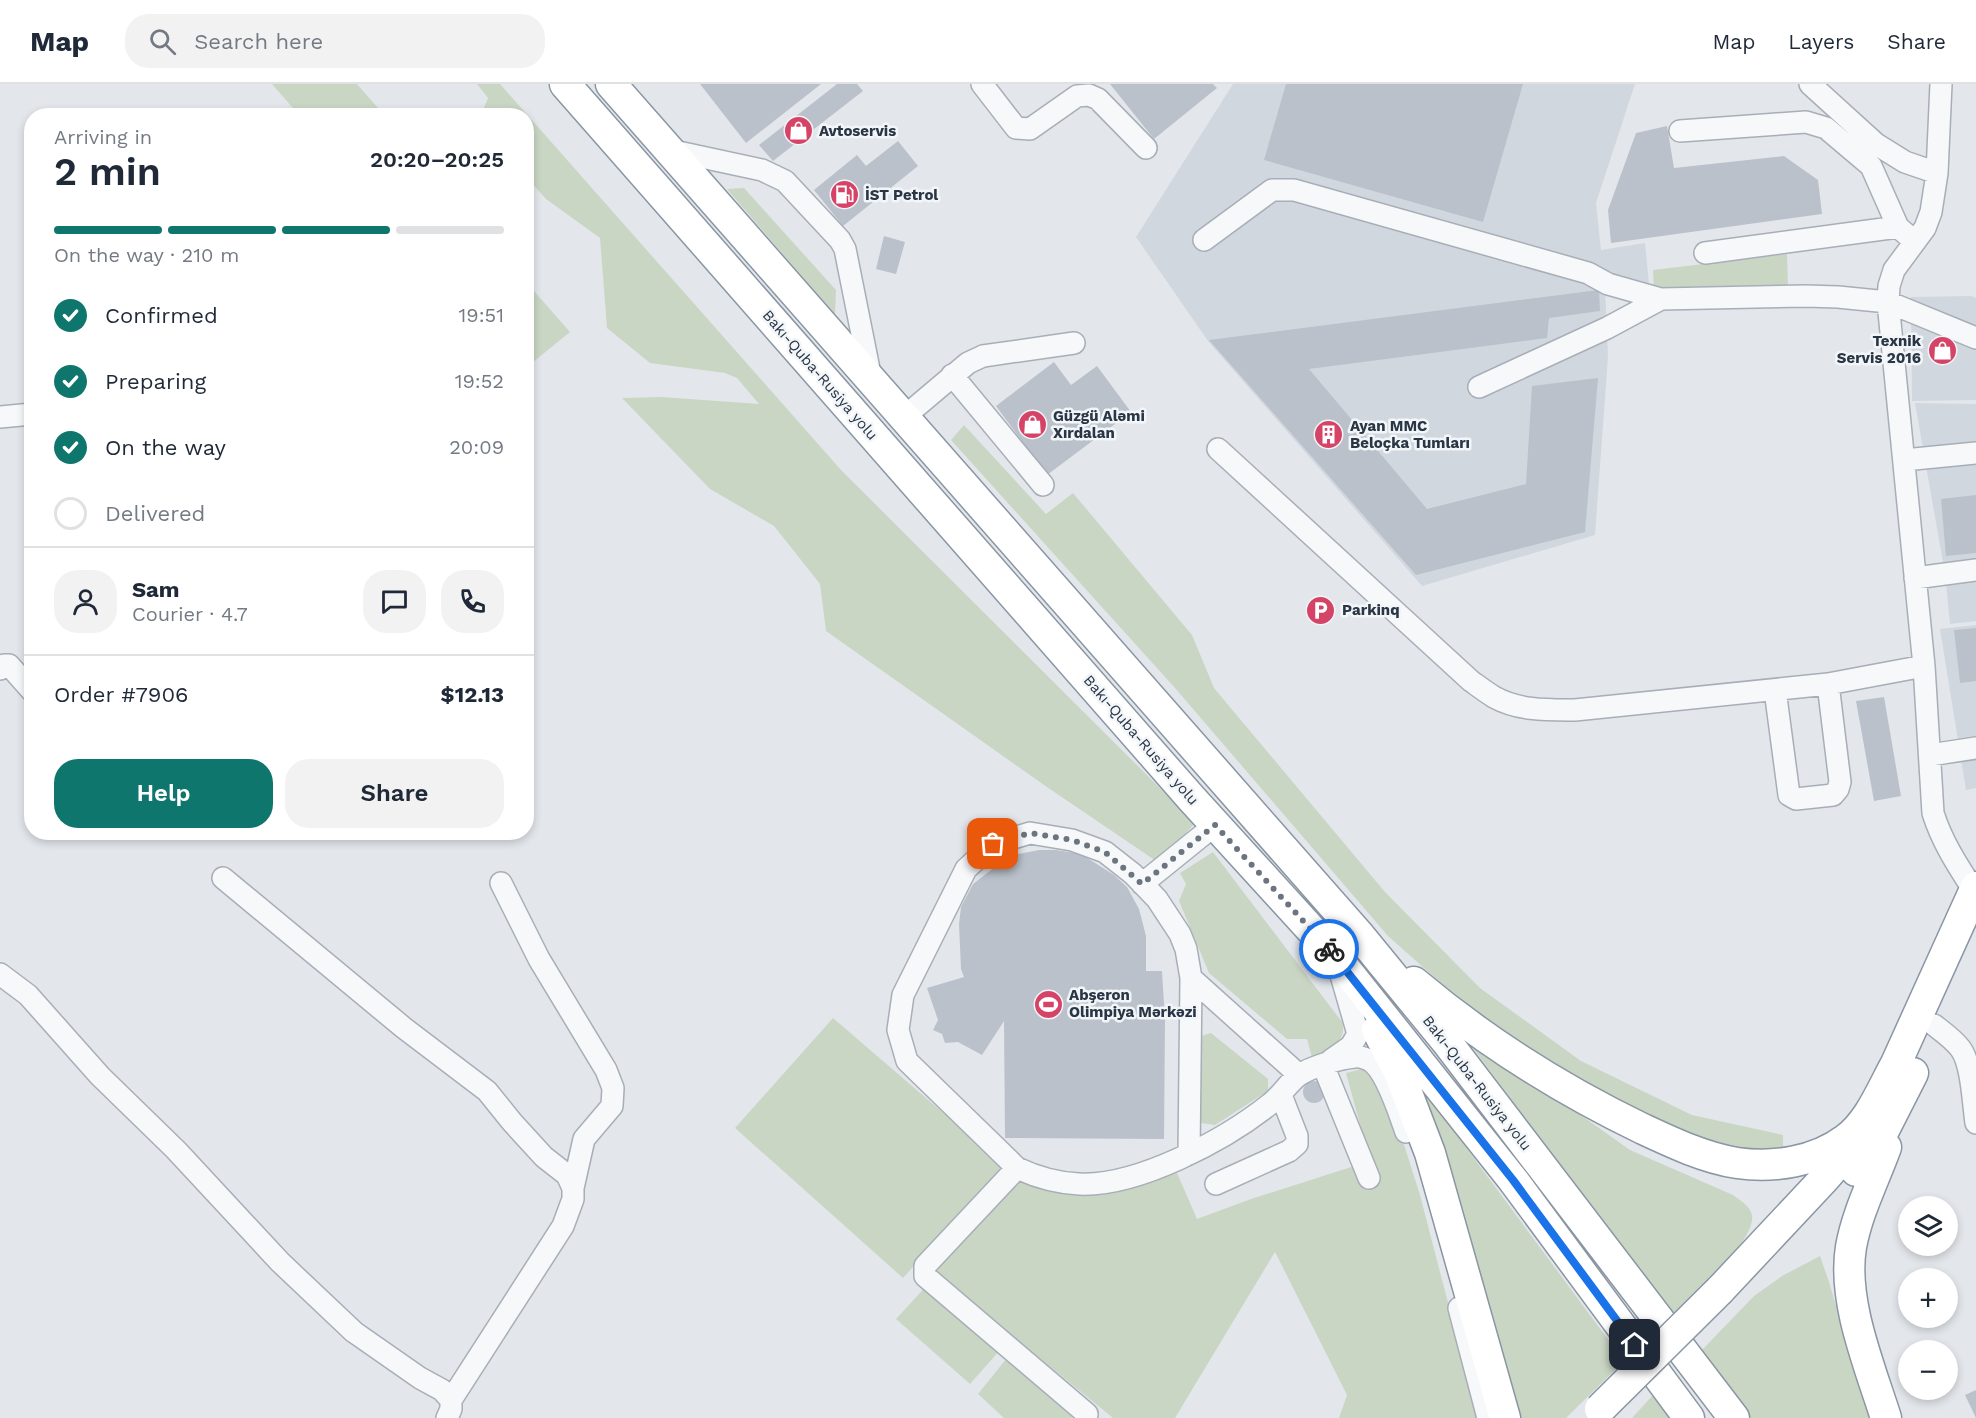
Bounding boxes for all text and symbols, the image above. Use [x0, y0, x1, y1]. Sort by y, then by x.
search box [125, 14, 545, 68]
text: Map [30, 25, 89, 58]
icon: search [146, 25, 179, 58]
text: Search here [194, 29, 323, 54]
text: Map [1712, 29, 1755, 54]
text: Layers [1788, 29, 1854, 54]
text: Share [1887, 29, 1946, 54]
shop icon: Avtoservis [782, 115, 814, 147]
place label: Avtoservis [819, 122, 896, 140]
text: Arriving in [54, 125, 152, 149]
text: 20:20–20:25 [370, 147, 504, 172]
text: 2 min [54, 149, 161, 194]
fuel station icon: İST Petrol [828, 179, 860, 211]
place label: İST Petrol [865, 186, 938, 204]
text: On the way · 210 m [54, 243, 239, 267]
icon: check [54, 299, 87, 332]
text: Confirmed [105, 303, 218, 328]
text: 19:51 [459, 303, 504, 327]
street label: Bakı-Quba-Rusiya yolu [759, 306, 881, 444]
place label: Texnik Servis 2016 [1837, 332, 1922, 367]
shop icon: Texnik Servis 2016 [1926, 334, 1958, 366]
icon: check [54, 365, 87, 398]
text: Preparing [105, 369, 206, 394]
text: 19:52 [455, 369, 504, 393]
place label: Güzgü Aləmi Xırdalan [1053, 407, 1145, 442]
shop icon: Güzgü Aləmi Xırdalan [1016, 409, 1048, 441]
place label: Ayan MMC Beloçka Tumları [1350, 417, 1470, 452]
building icon: Ayan MMC Beloçka Tumları [1313, 419, 1345, 451]
icon: check [54, 431, 87, 464]
text: On the way [105, 435, 226, 460]
text: 20:09 [449, 435, 504, 459]
text: Delivered [105, 501, 205, 526]
button: person [54, 570, 117, 633]
button: chat [363, 570, 426, 633]
button: phone [441, 570, 504, 633]
text: Sam [132, 577, 180, 602]
parking icon: Parkinq [1305, 594, 1337, 626]
place label: Parkinq [1342, 601, 1400, 619]
text: Courier · 4.7 [132, 602, 248, 626]
street label: Bakı-Quba-Rusiya yolu [1080, 671, 1202, 809]
text: Order #7906 [54, 682, 188, 707]
text: $12.13 [441, 682, 504, 707]
button: Help [54, 759, 273, 828]
button: Share [285, 759, 504, 828]
pin [967, 818, 1018, 869]
icon: bag [976, 827, 1009, 860]
courier [1299, 919, 1359, 979]
icon: bike [1313, 933, 1346, 966]
place label: Abşeron Olimpiya Mərkəzi [1069, 986, 1197, 1021]
sports icon: Abşeron Olimpiya Mərkəzi [1032, 988, 1064, 1020]
street label: Bakı-Quba-Rusiya yolu [1419, 1012, 1535, 1154]
map controls [1898, 1196, 1958, 1400]
button: layers [1898, 1196, 1958, 1256]
button: + [1898, 1268, 1958, 1328]
pin [1609, 1319, 1660, 1370]
icon: home [1618, 1328, 1651, 1361]
button: − [1898, 1340, 1958, 1400]

